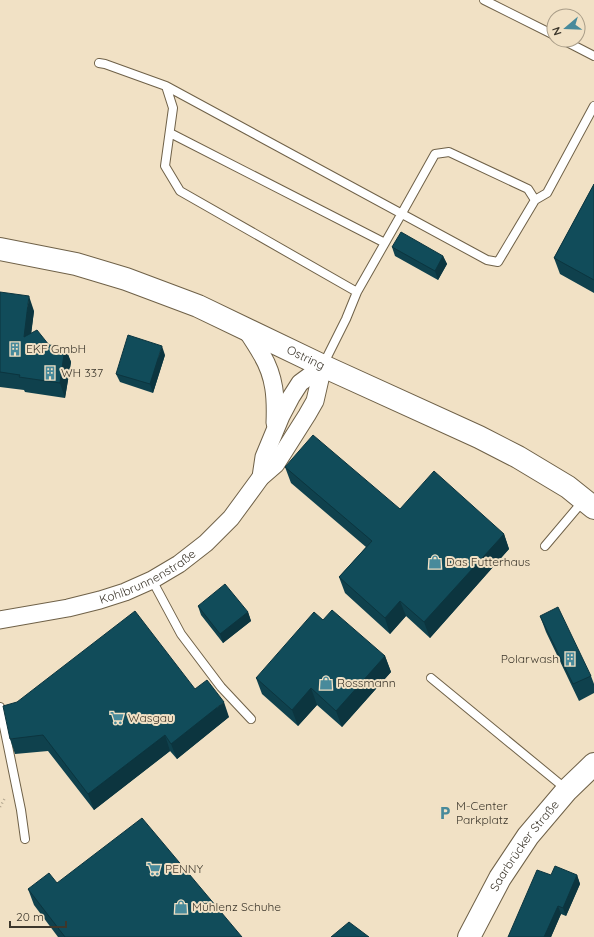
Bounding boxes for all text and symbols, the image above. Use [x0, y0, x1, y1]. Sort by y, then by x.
north arrow [546, 8, 586, 48]
text: N [549, 25, 564, 37]
building icon: EKF GmbH [7, 341, 23, 357]
place label: EKF GmbH [26, 341, 86, 356]
street label: Ostring [284, 342, 327, 373]
building icon: WH 337 [42, 365, 58, 381]
place label: WH 337 [61, 365, 103, 380]
street label: Kohlbrunnenstraße [97, 546, 199, 607]
shop icon: Das Futterhaus [427, 554, 443, 570]
place label: Das Futterhaus [446, 554, 531, 569]
place label: Polarwash [501, 651, 559, 666]
building icon: Polarwash [562, 651, 578, 667]
shop icon: Rossmann [318, 675, 334, 691]
place label: Rossmann [337, 675, 396, 690]
supermarket icon: Wasgau [109, 710, 125, 726]
place label: Wasgau [128, 710, 174, 725]
street label: Saarbrücker Straße [486, 797, 562, 894]
place label: M-Center Parkplatz [456, 798, 509, 827]
parking icon: M-Center Parkplatz [437, 805, 453, 821]
supermarket icon: PENNY [146, 861, 162, 877]
place label: PENNY [165, 861, 203, 876]
shop icon: Mühlenz Schuhe [173, 899, 189, 915]
place label: Mühlenz Schuhe [192, 899, 281, 914]
scale bar [10, 903, 66, 929]
text: 20 m [16, 909, 44, 924]

